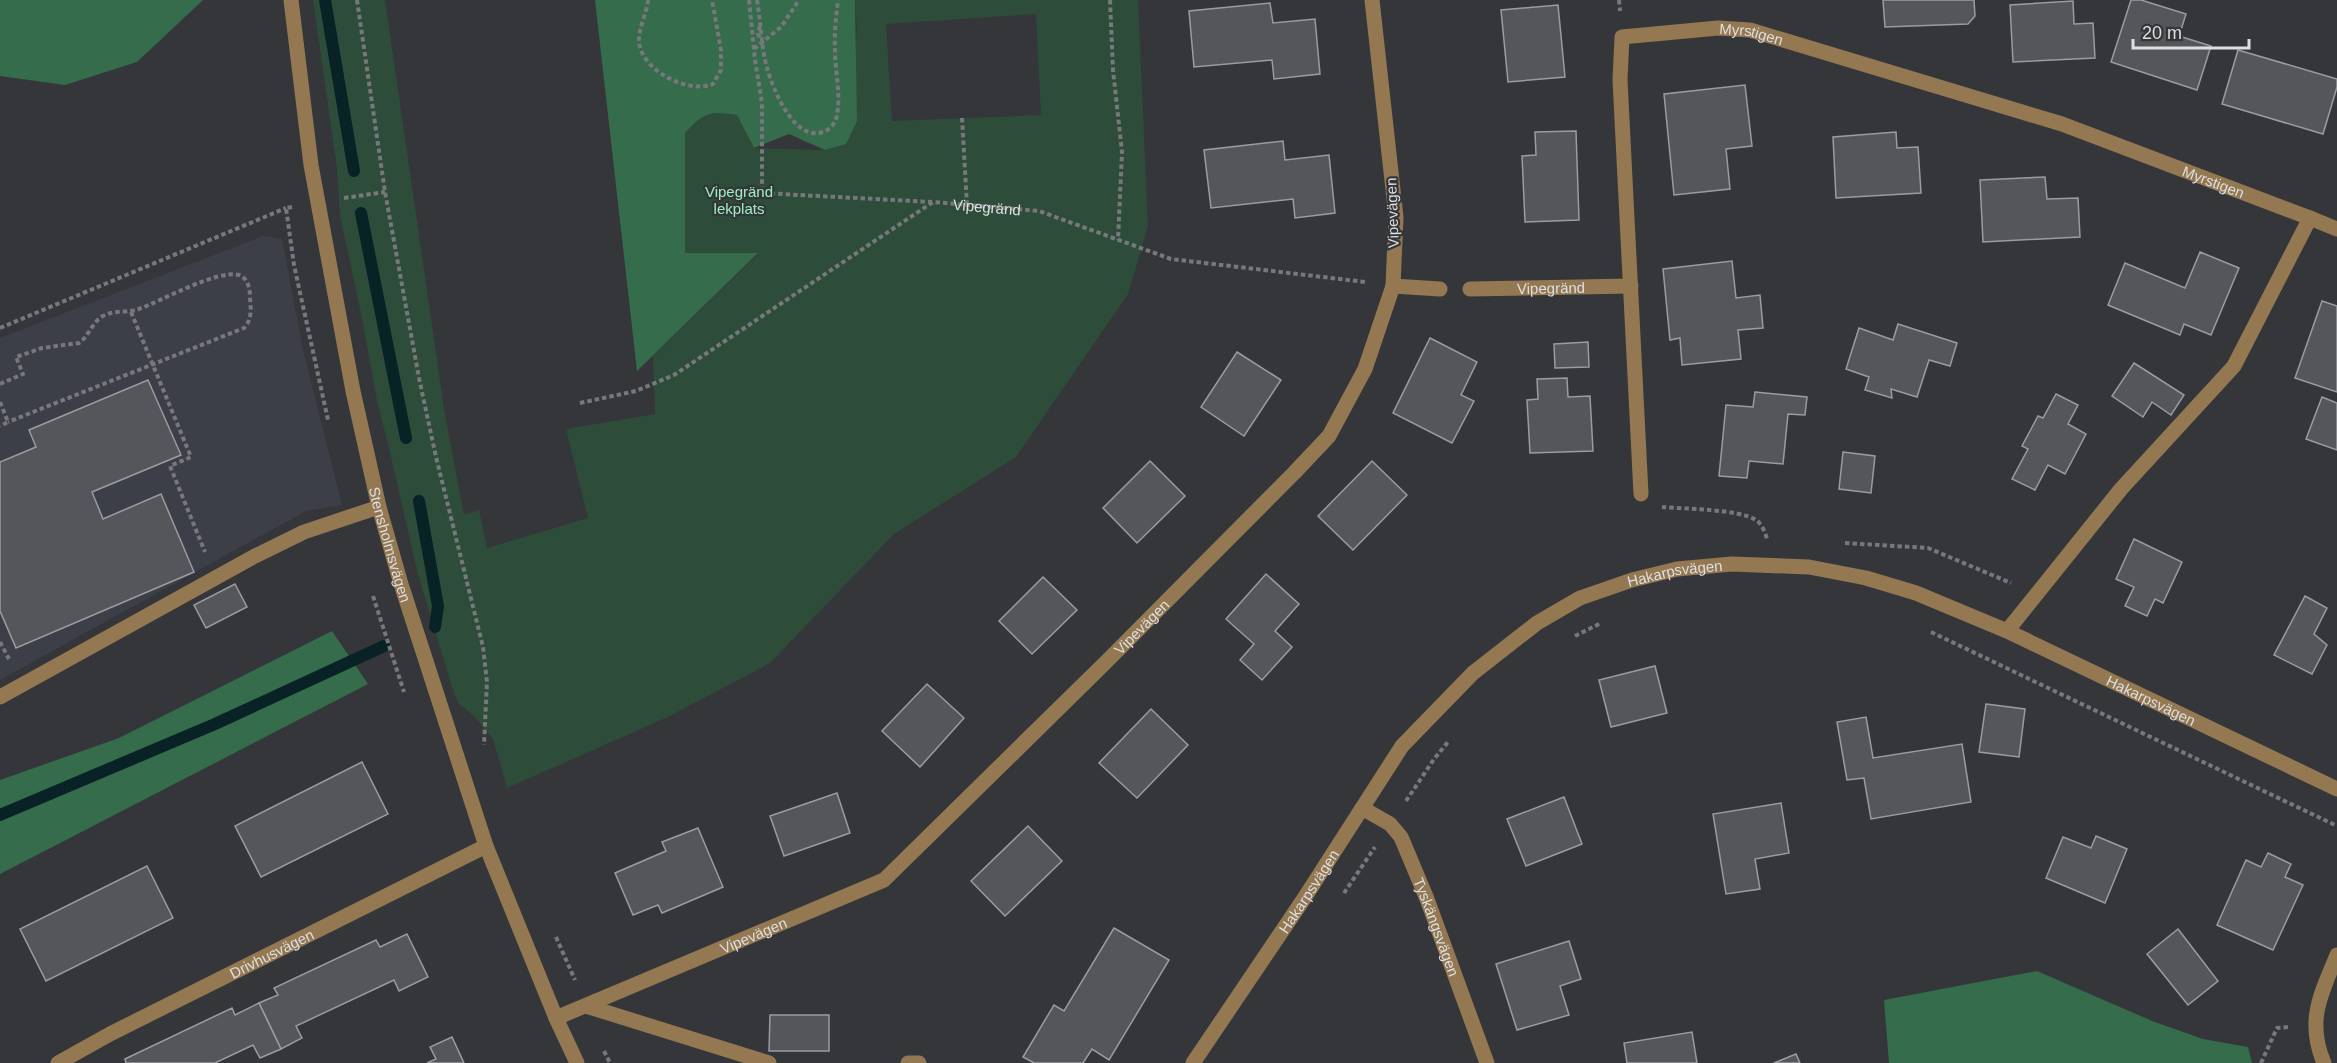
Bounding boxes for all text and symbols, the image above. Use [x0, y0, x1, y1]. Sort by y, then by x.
scale bar [2133, 12, 2248, 50]
street label: Myrstigen [1719, 20, 1785, 48]
text: 20 m [2142, 23, 2182, 43]
street label: Myrstigen [2180, 162, 2247, 201]
street label: Vipevägen [1382, 177, 1402, 249]
park label: Vipegränd lekplats [705, 183, 773, 217]
street label: Vipegränd [952, 195, 1022, 218]
street label: Vipegränd [1517, 278, 1585, 297]
street label: Stensholmsvägen [366, 485, 415, 604]
street label: Hakarpsvägen [1625, 556, 1723, 589]
street label: Vipevägen [1110, 596, 1172, 658]
street label: Hakarpsvägen [2104, 672, 2199, 729]
street label: Hakarpsvägen [1275, 846, 1342, 936]
street label: Tyskängsvägen [1410, 875, 1463, 979]
street label: Vipevägen [717, 913, 789, 957]
street label: Drivhusvägen [227, 925, 316, 981]

